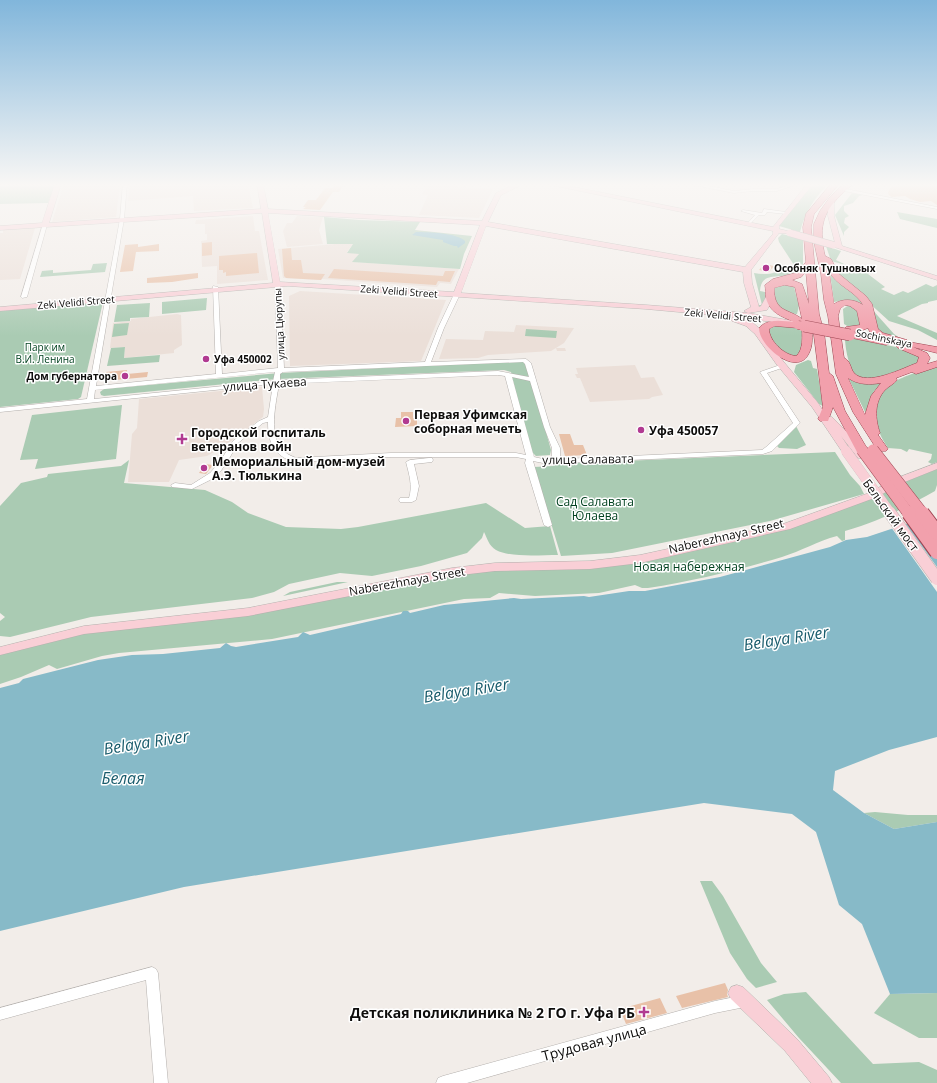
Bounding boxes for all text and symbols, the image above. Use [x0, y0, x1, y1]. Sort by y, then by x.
place label: Особняк Тушновых [774, 261, 876, 275]
marker: Особняк Тушновых [761, 263, 771, 273]
street label: Zeki Velidi Street [360, 281, 439, 301]
street label: улица Цюрупы [270, 288, 288, 360]
street label: Zeki Velidi Street [37, 292, 116, 312]
street label: Zeki Velidi Street [684, 305, 763, 325]
street label: Sochinskaya [855, 325, 913, 351]
park label: Парк им В.И. Ленина [15, 340, 75, 366]
place label: Уфа 450002 [214, 352, 272, 366]
marker: Уфа 450002 [201, 354, 211, 364]
place label: Дом губернатора [26, 369, 117, 383]
marker: Дом губернатора [120, 371, 130, 381]
street label: улица Тукаева [223, 373, 307, 395]
place label: Первая Уфимская соборная мечеть [414, 406, 527, 437]
marker: Первая Уфимская соборная мечеть [401, 416, 411, 426]
place label: Уфа 450057 [649, 422, 718, 439]
place label: Городской госпиталь ветеранов войн [191, 424, 326, 455]
marker: Уфа 450057 [636, 425, 646, 435]
marker: Городской госпиталь ветеранов войн [176, 433, 188, 445]
street label: улица Салавата [542, 450, 634, 468]
place label: Мемориальный дом-музей А.Э. Тюлькина [212, 453, 385, 484]
marker: Мемориальный дом-музей А.Э. Тюлькина [199, 463, 209, 473]
street label: Бельский мост [859, 475, 923, 555]
park label: Сад Салавата Юлаева [556, 493, 634, 524]
street label: Naberezhnaya Street [667, 514, 785, 558]
park label: Новая набережная [633, 558, 745, 575]
street label: Naberezhnaya Street [348, 562, 466, 600]
water label: Belaya River [742, 620, 831, 656]
water label: Belaya River [422, 672, 511, 708]
water label: Belaya River [102, 724, 191, 760]
water label: Белая [101, 767, 145, 789]
place label: Детская поликлиника № 2 ГО г. Уфа РБ [350, 1003, 635, 1022]
marker: Детская поликлиника № 2 ГО г. Уфа РБ [638, 1006, 650, 1018]
street label: Трудовая улица [540, 1019, 648, 1065]

